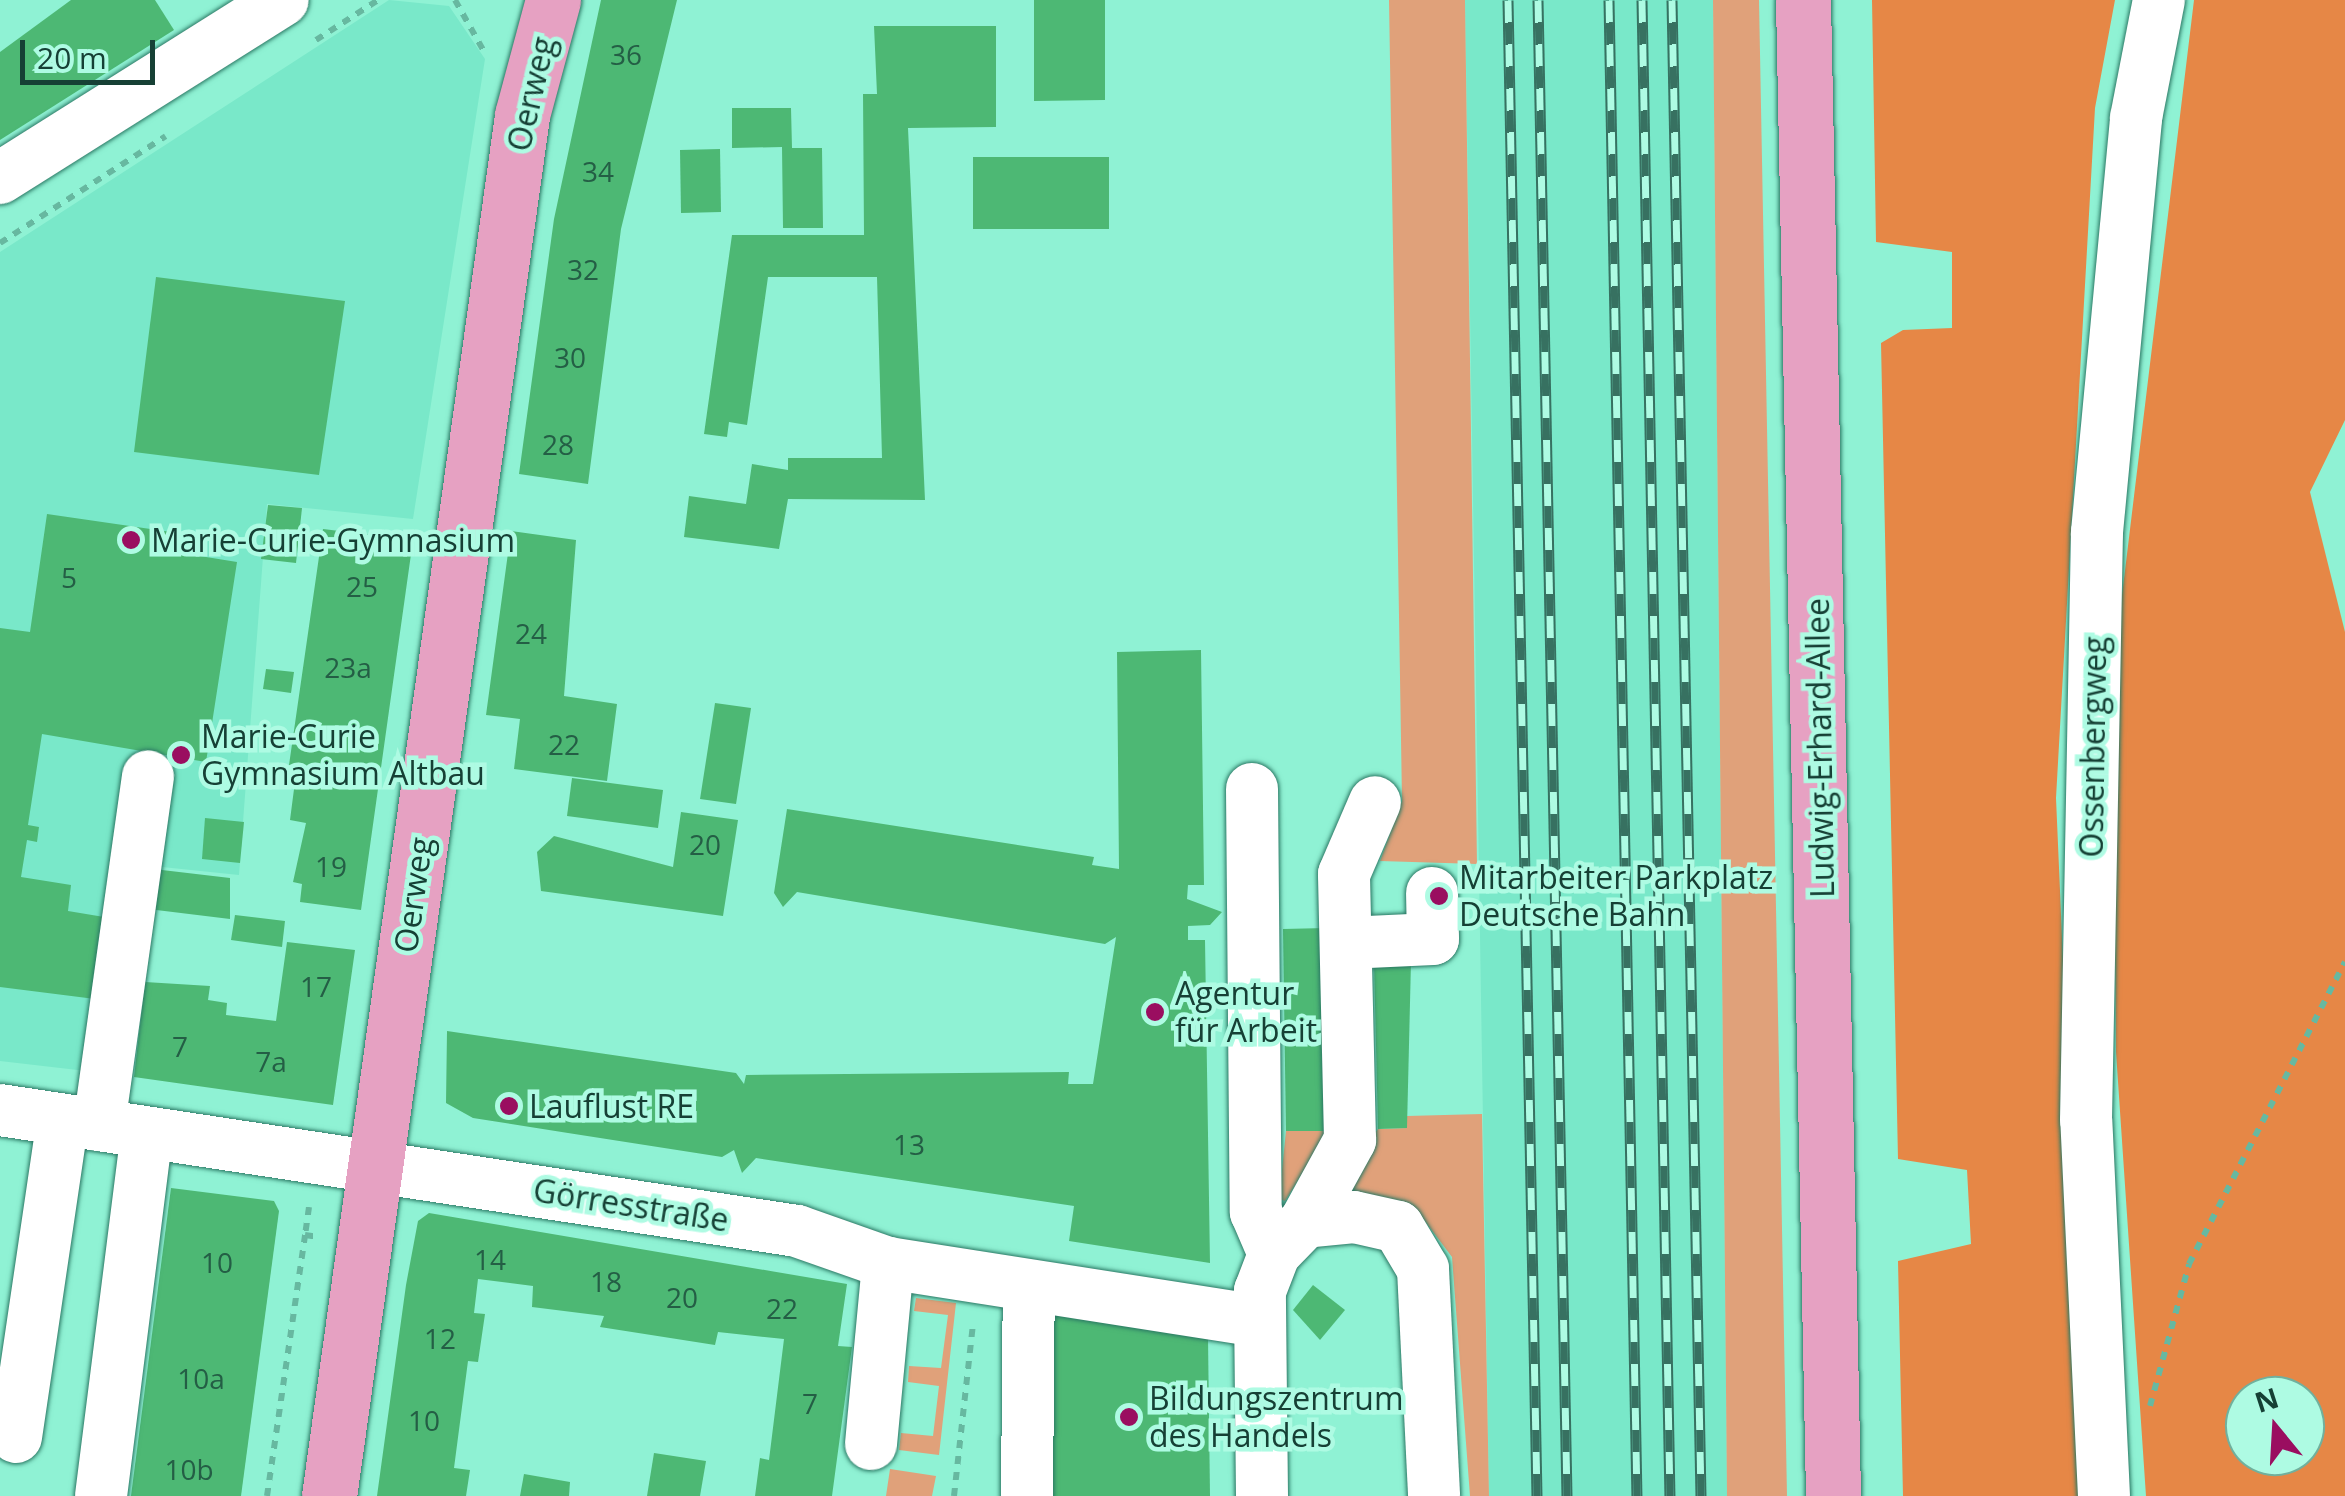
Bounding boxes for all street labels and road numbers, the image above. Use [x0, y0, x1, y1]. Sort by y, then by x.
street label: Oerweg [499, 33, 563, 155]
street label: Ludwig-Erhard-Allee [1798, 598, 1842, 898]
street label: Ossenbergweg [2072, 636, 2114, 858]
street label: Oerweg [386, 835, 440, 955]
street label: Görresstraße [531, 1171, 731, 1239]

